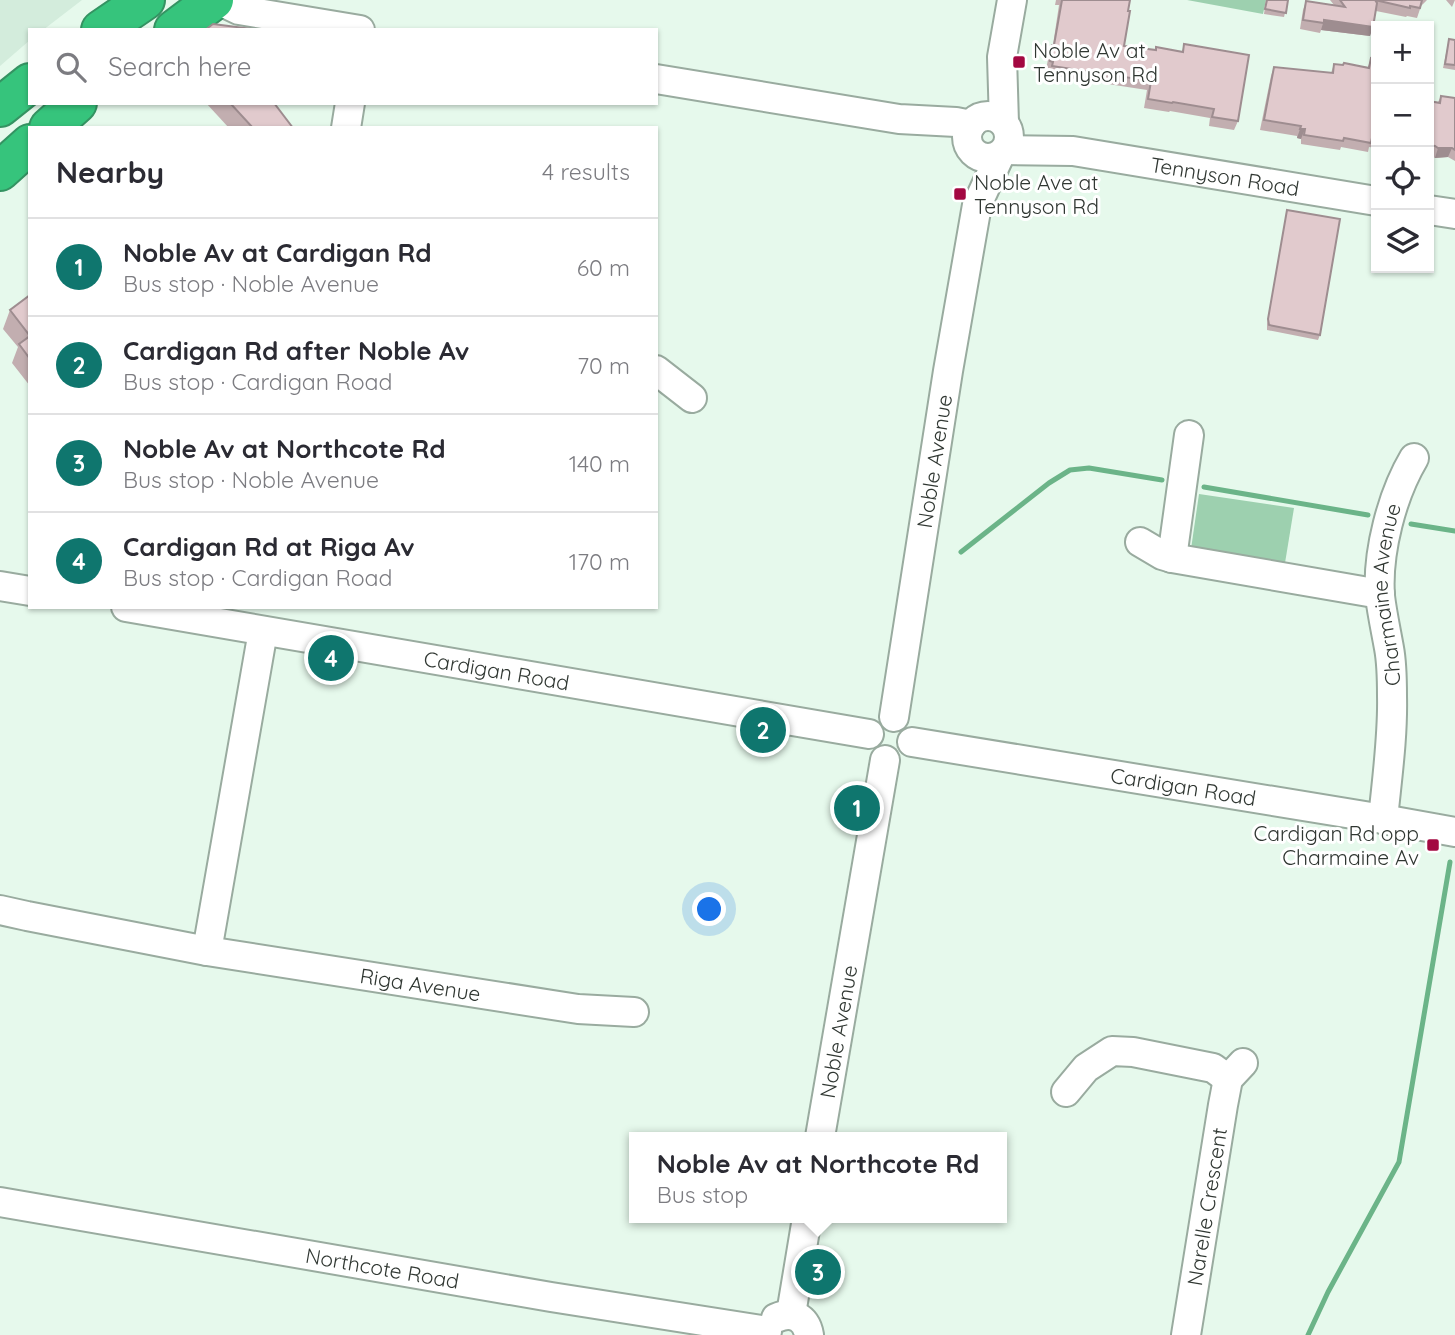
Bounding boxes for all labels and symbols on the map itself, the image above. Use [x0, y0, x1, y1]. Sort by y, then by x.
place label: Noble Av at Tennyson Rd [1033, 37, 1158, 87]
marker: Noble Av at Tennyson Rd [1011, 54, 1027, 70]
street label: Tennyson Road [1149, 151, 1301, 201]
place label: Noble Ave at Tennyson Rd [974, 169, 1099, 219]
marker: Noble Ave at Tennyson Rd [952, 186, 968, 202]
street label: Noble Avenue [911, 392, 957, 530]
street label: Charmaine Avenue [1367, 500, 1406, 686]
pin: 4 [308, 632, 354, 684]
street label: Cardigan Road [422, 645, 571, 696]
pin: 2 [740, 704, 786, 756]
street label: Cardigan Road [1109, 762, 1258, 811]
pin: 1 [834, 782, 880, 834]
place label: Cardigan Rd opp Charmaine Av [1254, 820, 1419, 870]
marker: Cardigan Rd opp Charmaine Av [1425, 837, 1441, 853]
your location [692, 892, 726, 926]
street label: Riga Avenue [358, 962, 483, 1007]
street label: Noble Avenue [814, 963, 862, 1100]
street label: Narelle Crescent [1181, 1126, 1232, 1288]
street label: Northcote Road [304, 1242, 461, 1294]
pin: 3 [795, 1246, 841, 1298]

